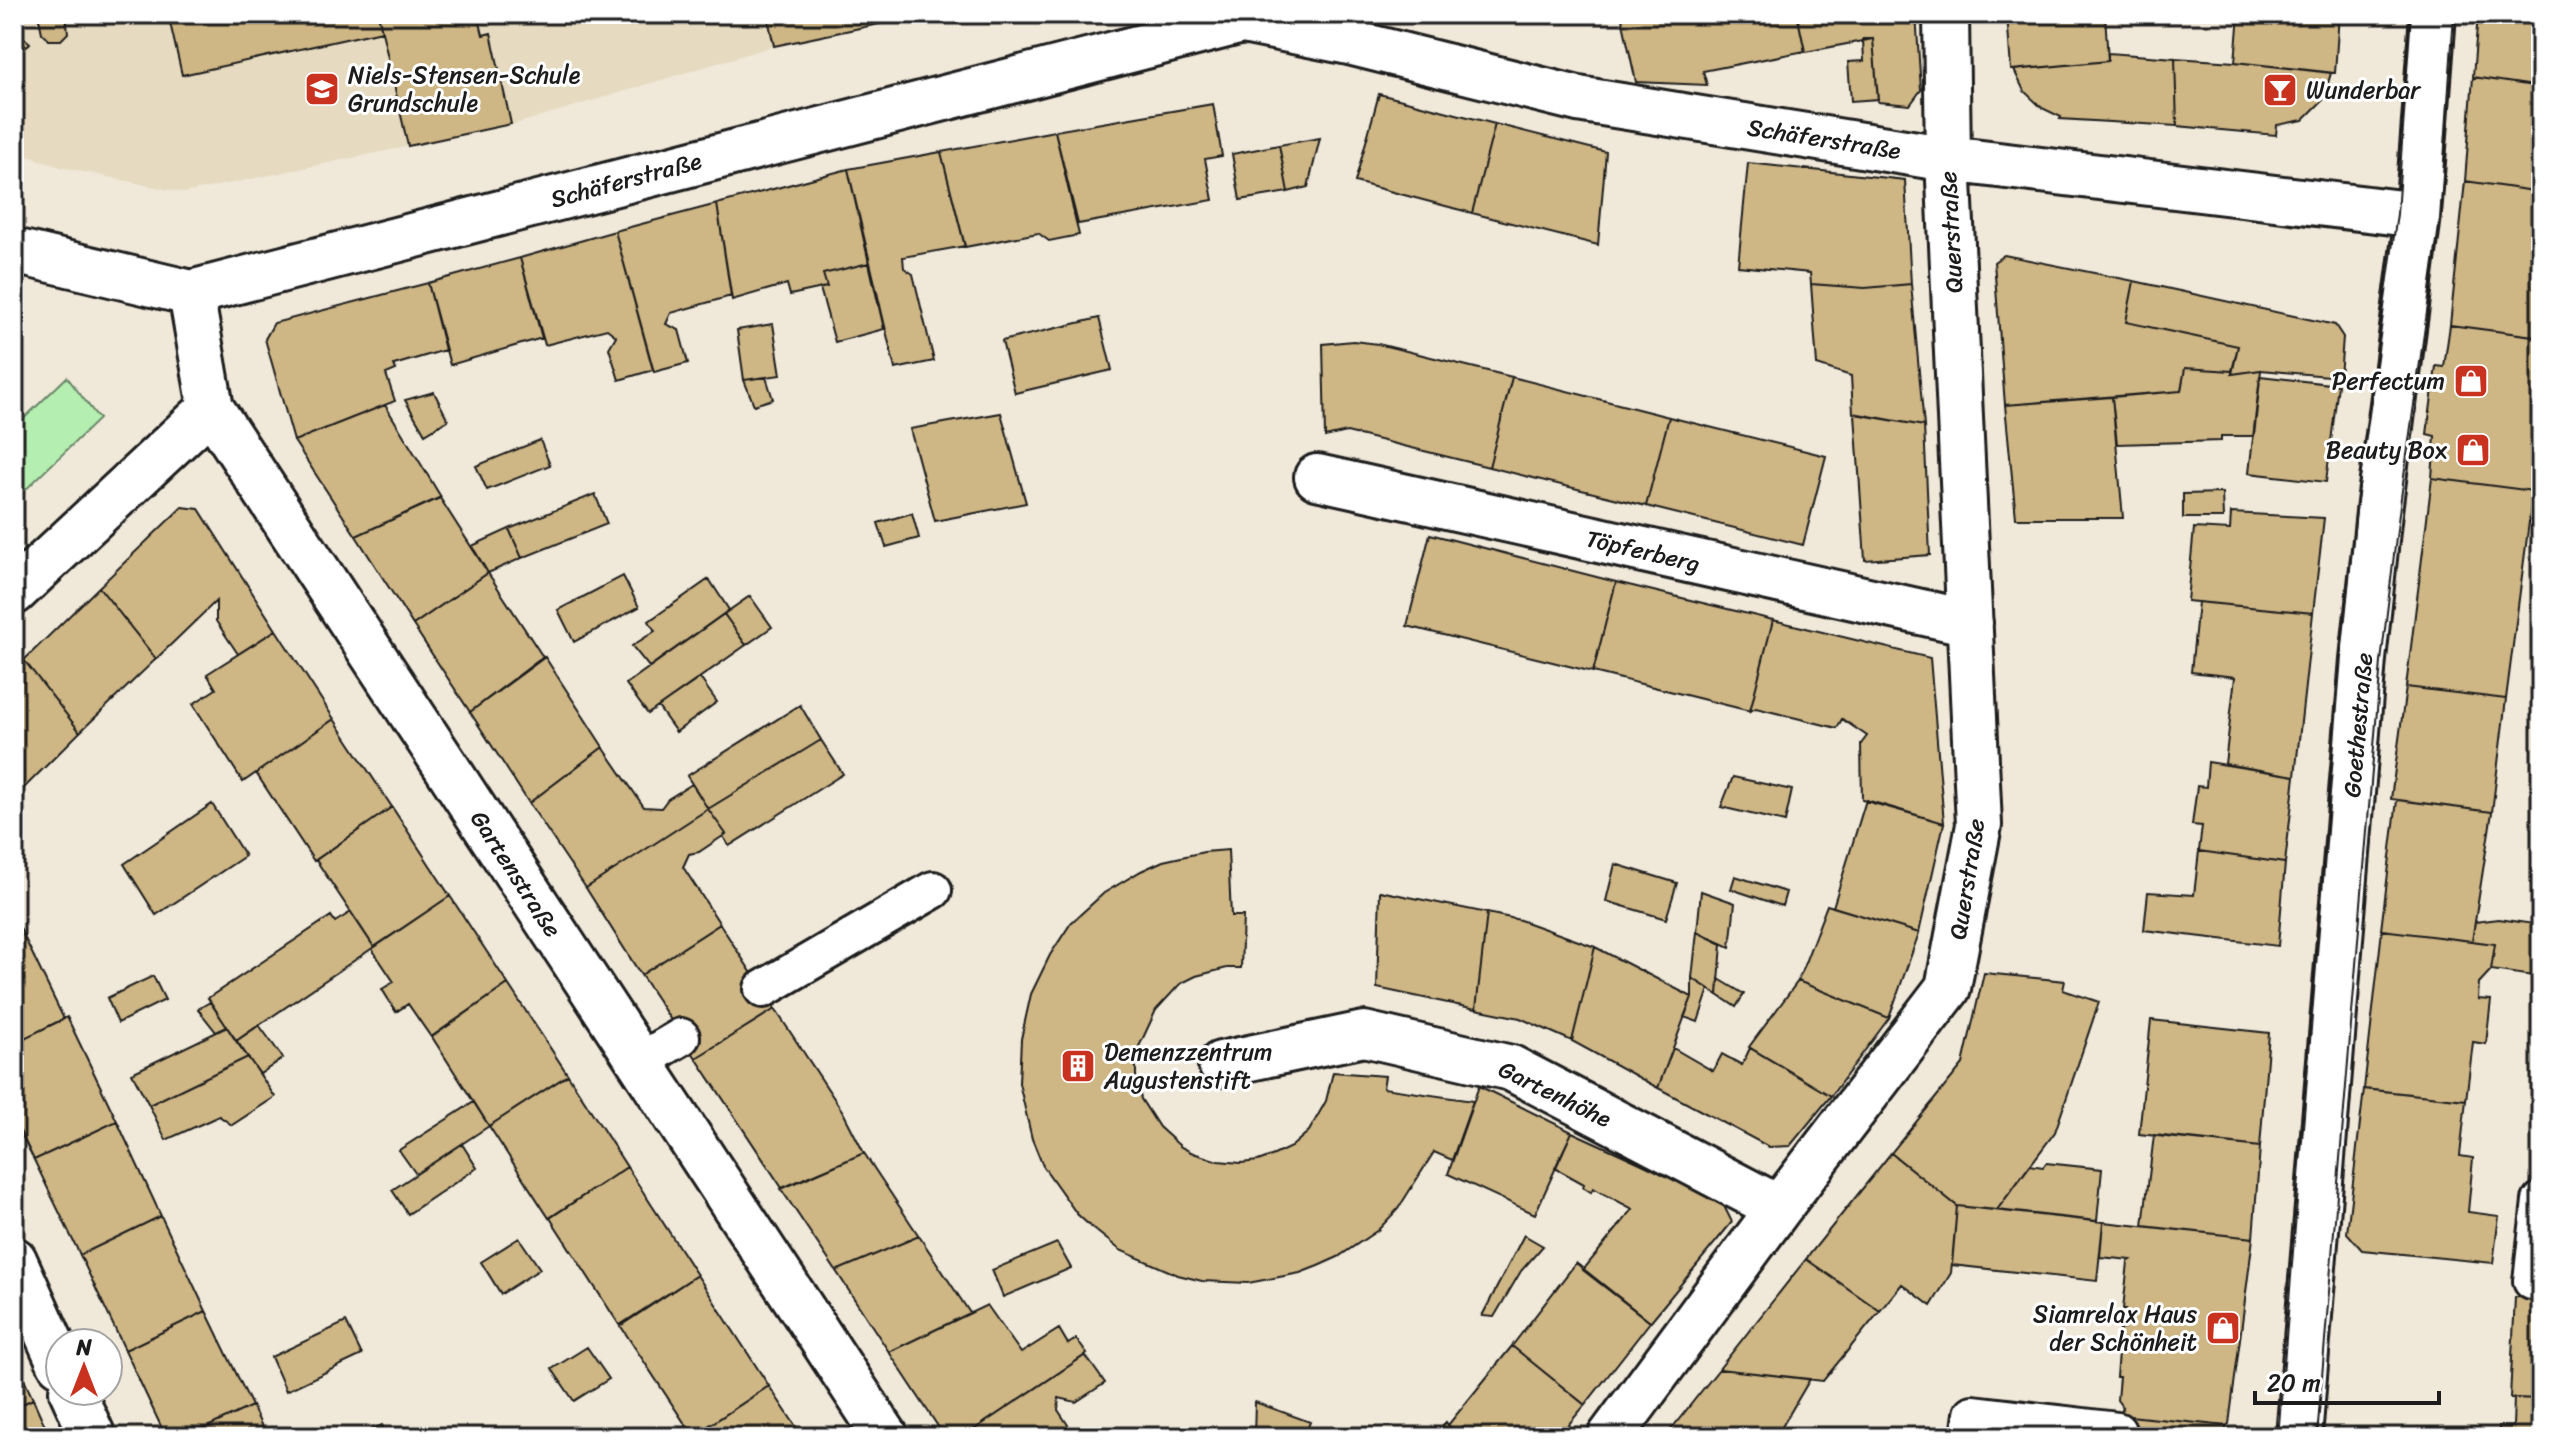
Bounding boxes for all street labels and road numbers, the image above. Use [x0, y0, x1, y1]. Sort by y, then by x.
street label: Schäferstraße [1744, 106, 1904, 172]
street label: Schäferstraße [546, 140, 707, 220]
street label: Querstraße [1927, 170, 1975, 294]
street label: Töpferberg [1582, 517, 1704, 585]
street label: Goethestraße [2331, 651, 2385, 799]
street label: Gartenstraße [459, 802, 573, 946]
street label: Querstraße [1937, 815, 1997, 943]
street label: Gartenhöhe [1491, 1048, 1619, 1140]

